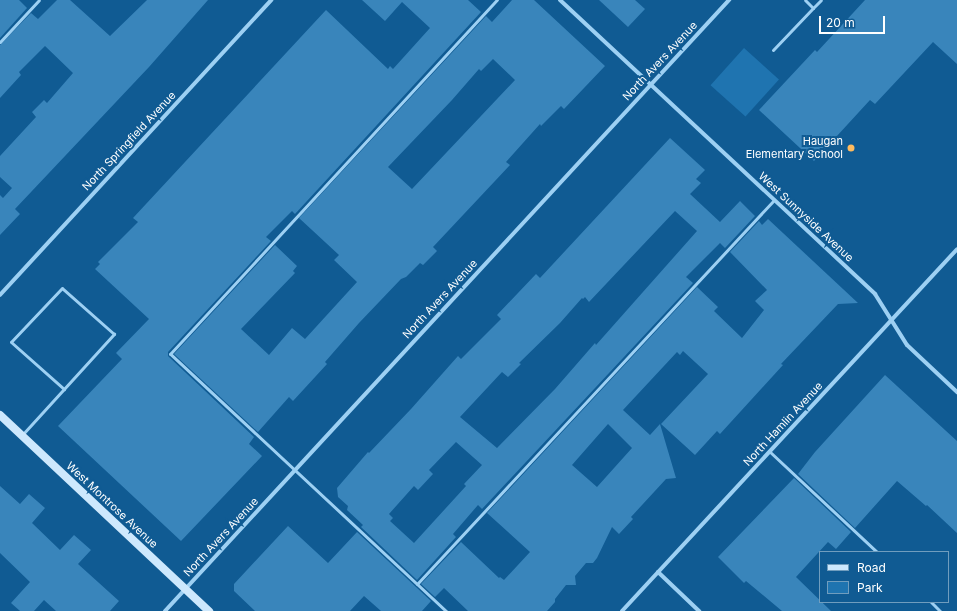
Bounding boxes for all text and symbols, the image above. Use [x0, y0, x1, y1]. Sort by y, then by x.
scale bar [821, 8, 887, 34]
text: 20 m [826, 15, 855, 30]
street label: North Avers Avenue [620, 19, 700, 103]
street label: North Springfield Avenue [80, 89, 178, 193]
place label: Haugan Elementary School [746, 135, 843, 161]
marker: Haugan Elementary School [846, 143, 856, 153]
street label: West Sunnyside Avenue [756, 170, 856, 264]
street label: North Avers Avenue [400, 257, 480, 341]
street label: North Hamlin Avenue [741, 379, 825, 469]
street label: West Montrose Avenue [63, 459, 161, 551]
street label: North Avers Avenue [181, 495, 261, 579]
legend [819, 551, 949, 603]
text: Road [857, 560, 886, 575]
text: Park [857, 580, 883, 595]

